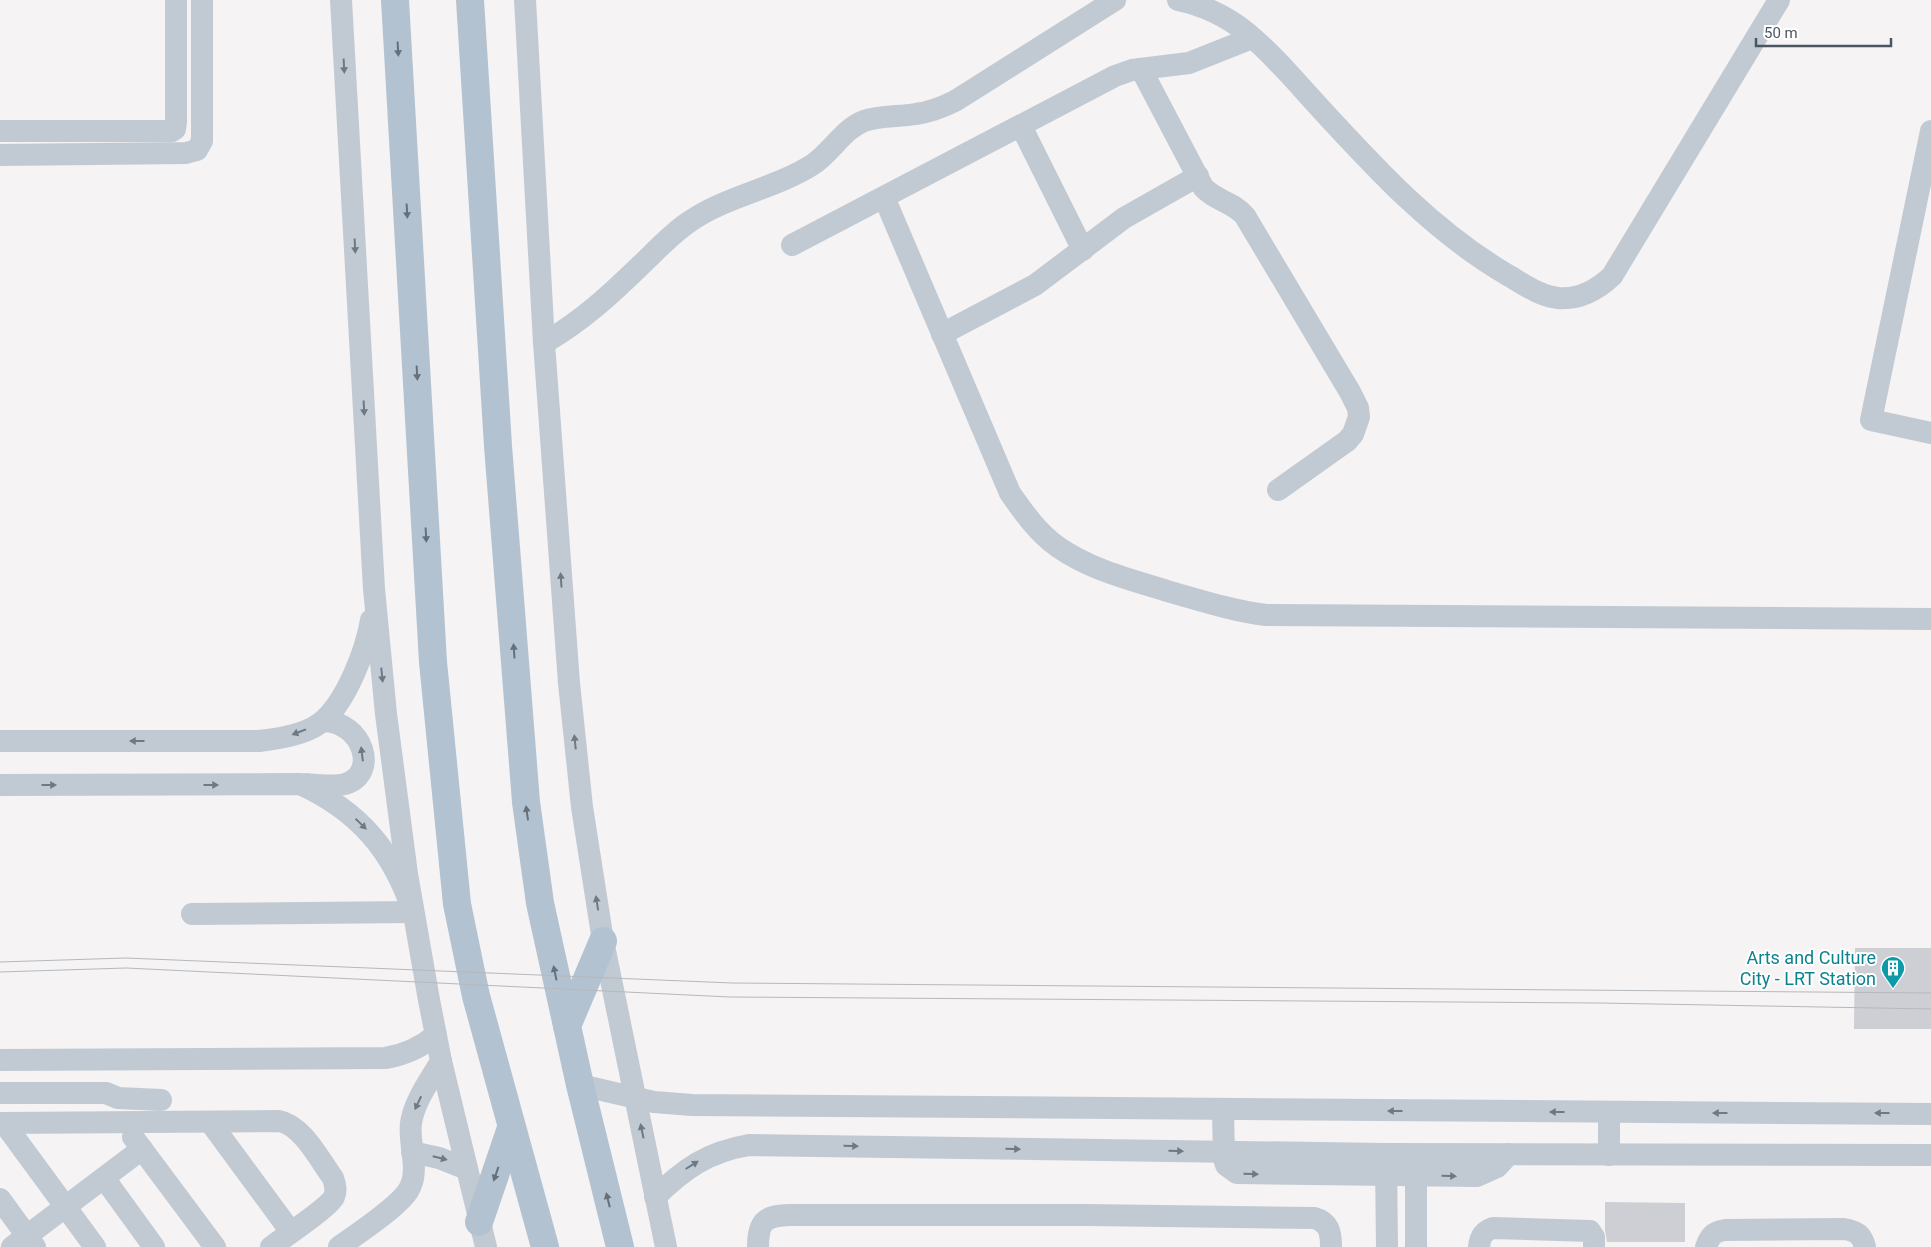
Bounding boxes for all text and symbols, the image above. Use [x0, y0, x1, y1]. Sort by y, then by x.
scale bar [1756, 15, 1891, 47]
text: 50 m [1764, 24, 1798, 42]
one-way arrow [395, 41, 403, 57]
one-way arrow [341, 58, 349, 74]
one-way arrow [404, 203, 412, 219]
one-way arrow [351, 238, 359, 254]
one-way arrow [413, 365, 421, 381]
one-way arrow [360, 400, 368, 416]
one-way arrow [423, 528, 431, 544]
one-way arrow [557, 572, 565, 588]
one-way arrow [510, 643, 518, 659]
one-way arrow [378, 667, 386, 683]
one-way arrow [291, 728, 306, 736]
one-way arrow [571, 733, 579, 749]
one-way arrow [129, 737, 145, 745]
one-way arrow [358, 745, 366, 761]
one-way arrow [41, 781, 57, 789]
one-way arrow [203, 781, 219, 789]
one-way arrow [523, 805, 531, 821]
one-way arrow [355, 818, 367, 830]
one-way arrow [593, 894, 601, 910]
place label: Arts and Culture City - LRT Station [1740, 947, 1876, 989]
building icon: Arts and Culture City - LRT Station [1880, 955, 1906, 989]
one-way arrow [551, 966, 559, 981]
one-way arrow [414, 1096, 422, 1110]
one-way arrow [1387, 1106, 1403, 1114]
one-way arrow [1549, 1108, 1565, 1116]
one-way arrow [1712, 1109, 1728, 1117]
one-way arrow [1874, 1109, 1890, 1117]
one-way arrow [638, 1123, 646, 1138]
one-way arrow [843, 1143, 859, 1151]
one-way arrow [1006, 1145, 1022, 1153]
one-way arrow [1168, 1147, 1184, 1155]
one-way arrow [433, 1154, 448, 1162]
one-way arrow [686, 1160, 699, 1170]
one-way arrow [491, 1167, 499, 1182]
one-way arrow [1243, 1170, 1259, 1178]
one-way arrow [1441, 1172, 1457, 1180]
one-way arrow [604, 1192, 612, 1207]

